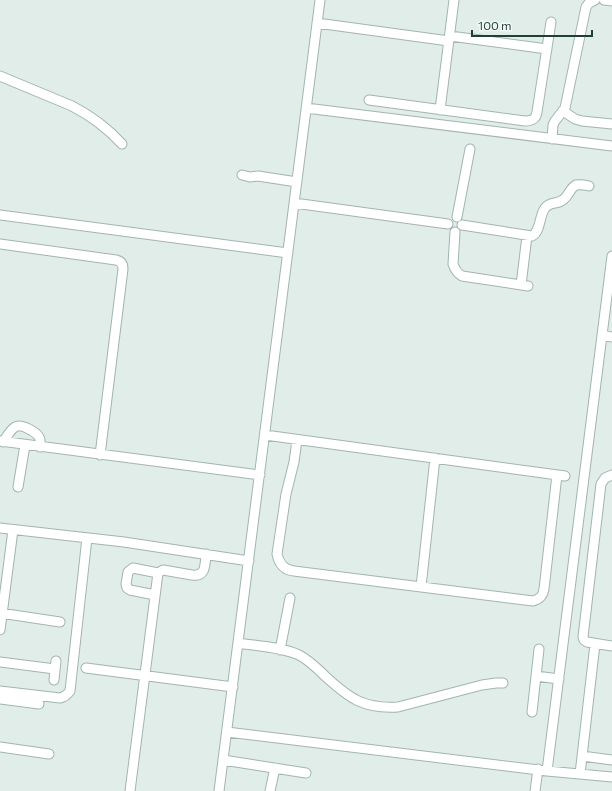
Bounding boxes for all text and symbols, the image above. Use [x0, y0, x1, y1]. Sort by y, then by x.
scale bar [472, 12, 592, 38]
text: 100 m [478, 18, 512, 32]

